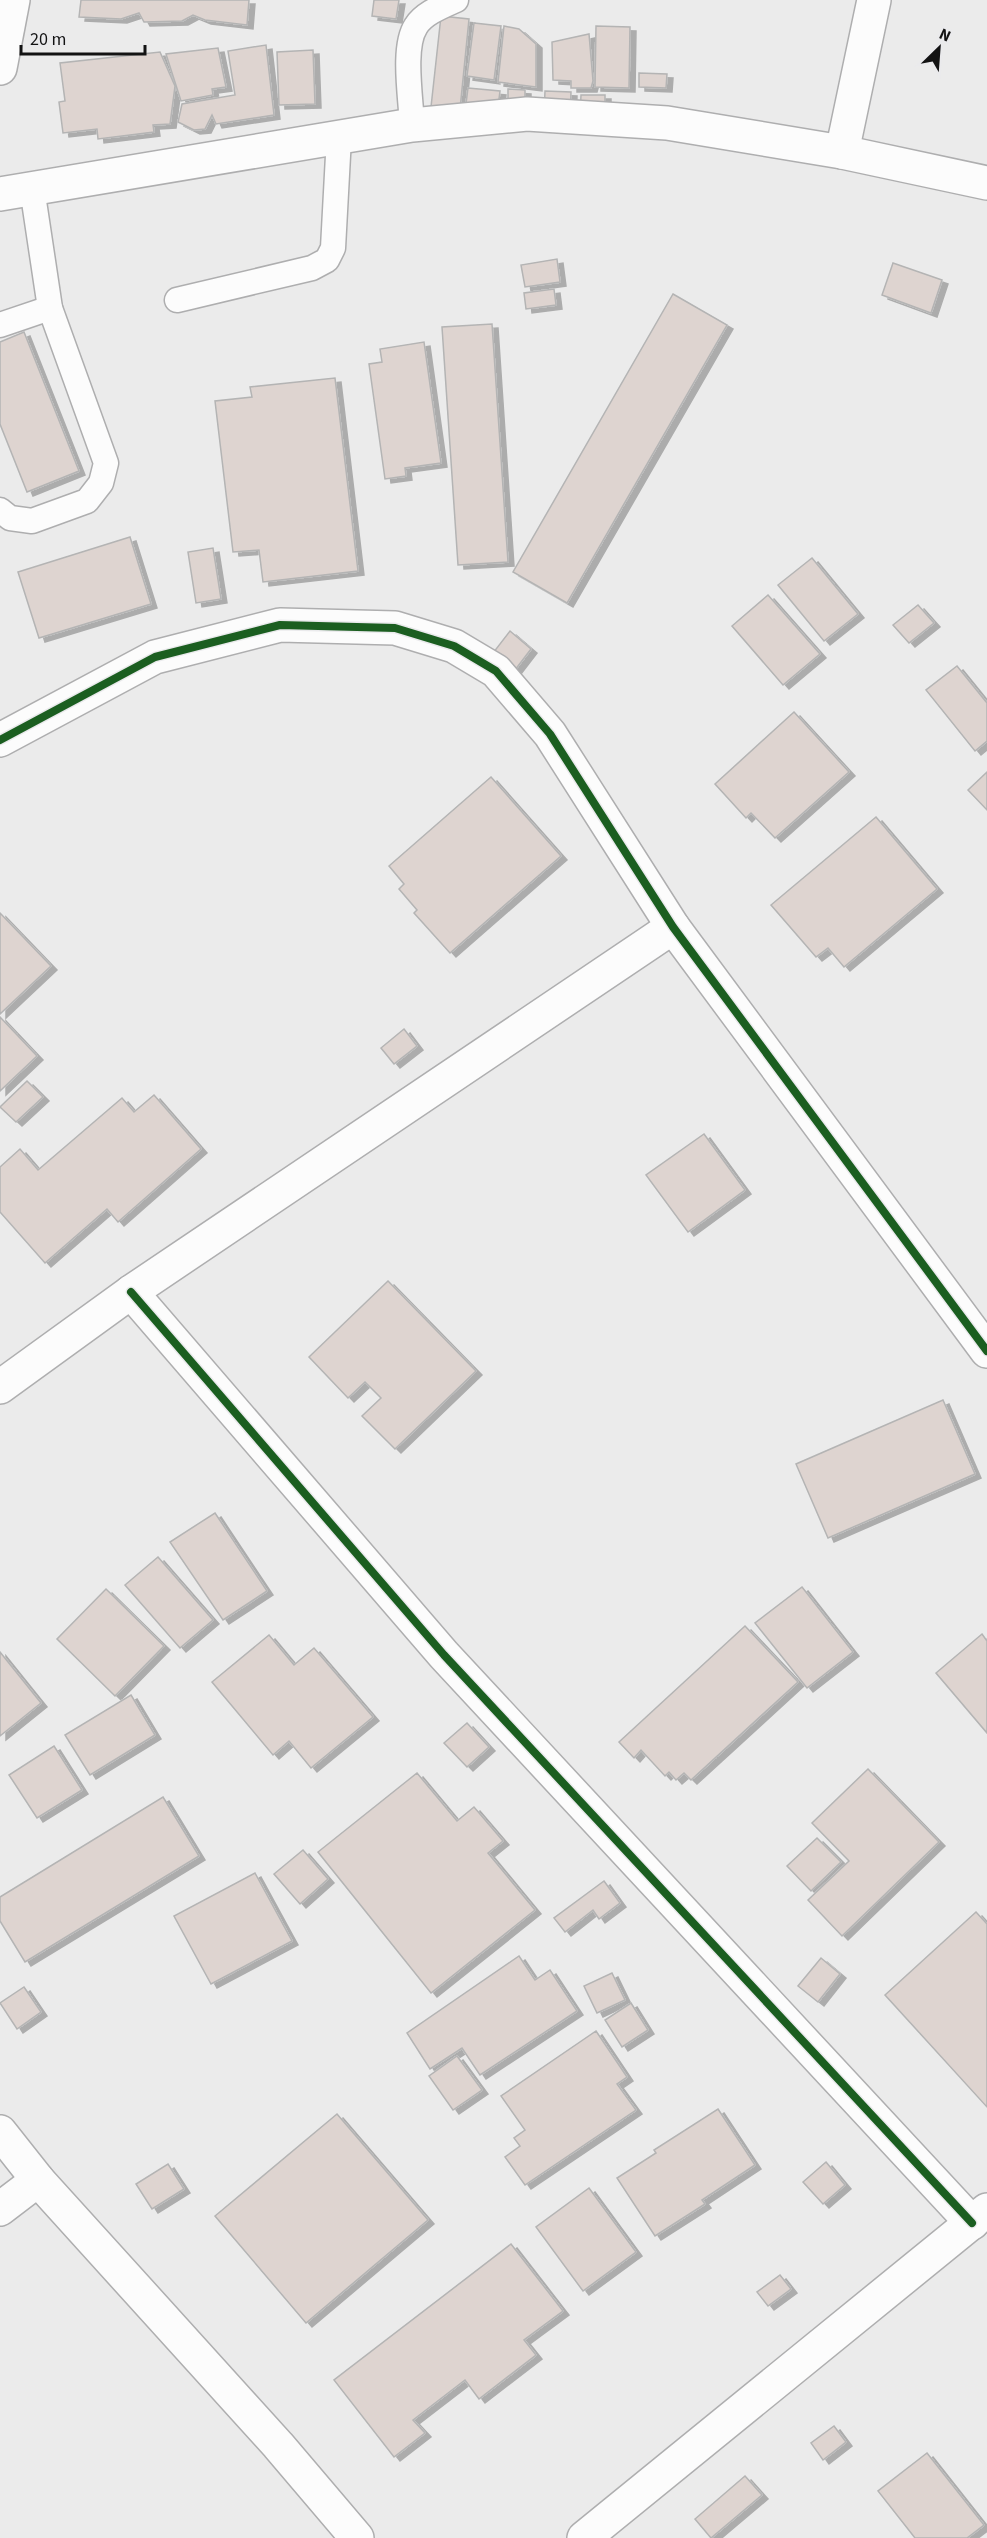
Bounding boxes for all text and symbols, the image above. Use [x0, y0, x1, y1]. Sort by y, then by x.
scale bar [21, 18, 146, 56]
north arrow [909, 18, 969, 78]
text: N [935, 23, 954, 48]
text: 20 m [30, 27, 66, 52]

